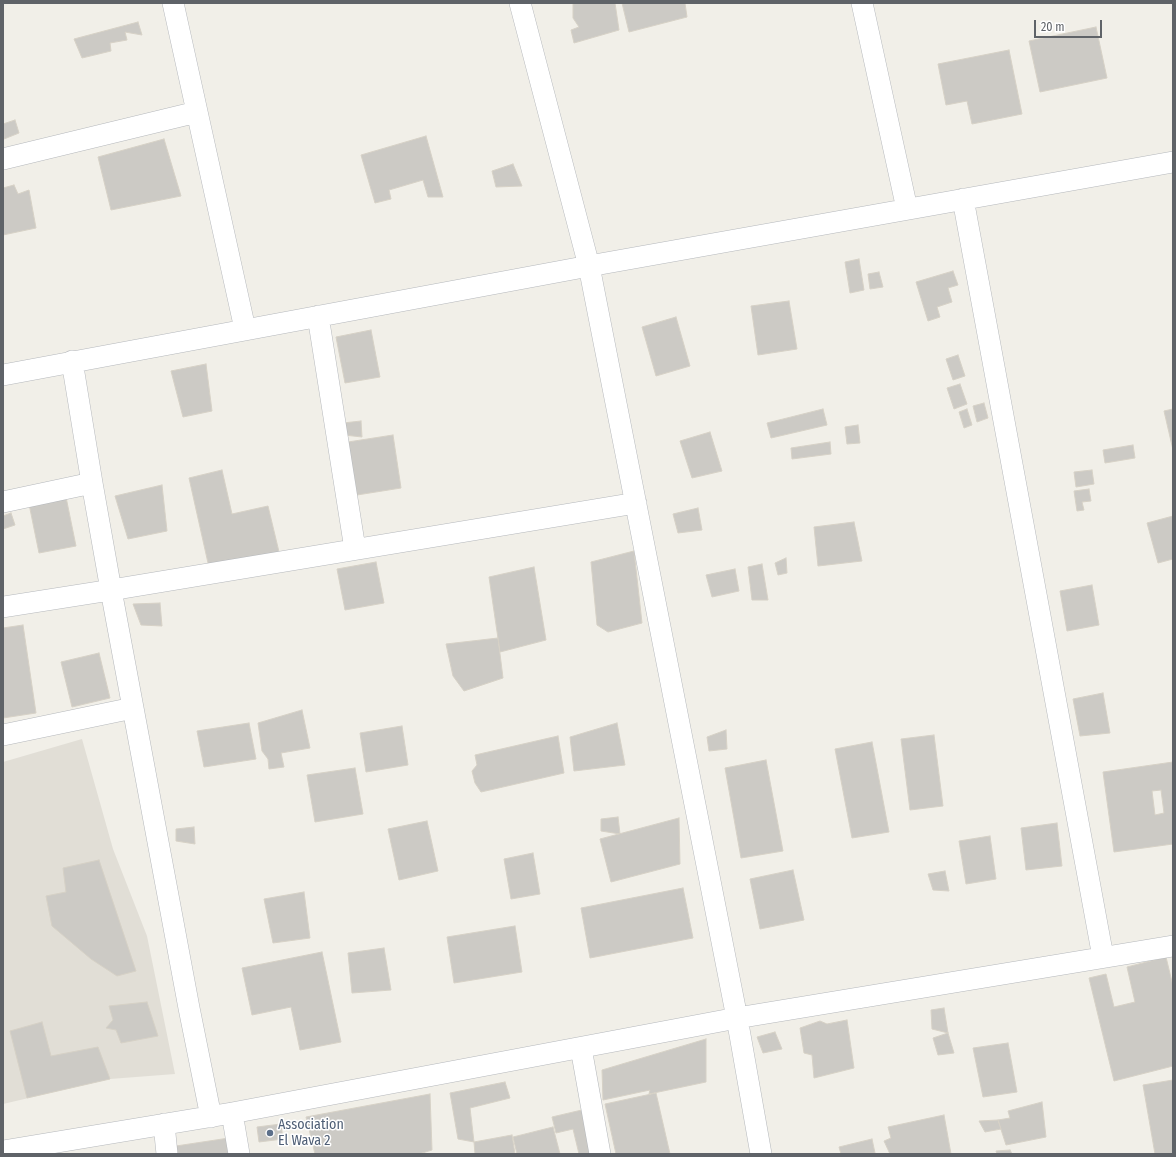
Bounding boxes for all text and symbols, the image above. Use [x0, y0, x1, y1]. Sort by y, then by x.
scale bar [1036, 12, 1104, 38]
text: 20 m [1041, 20, 1065, 34]
place label: Association El Wava 2 [278, 1117, 344, 1150]
marker: Association El Wava 2 [265, 1128, 275, 1138]

